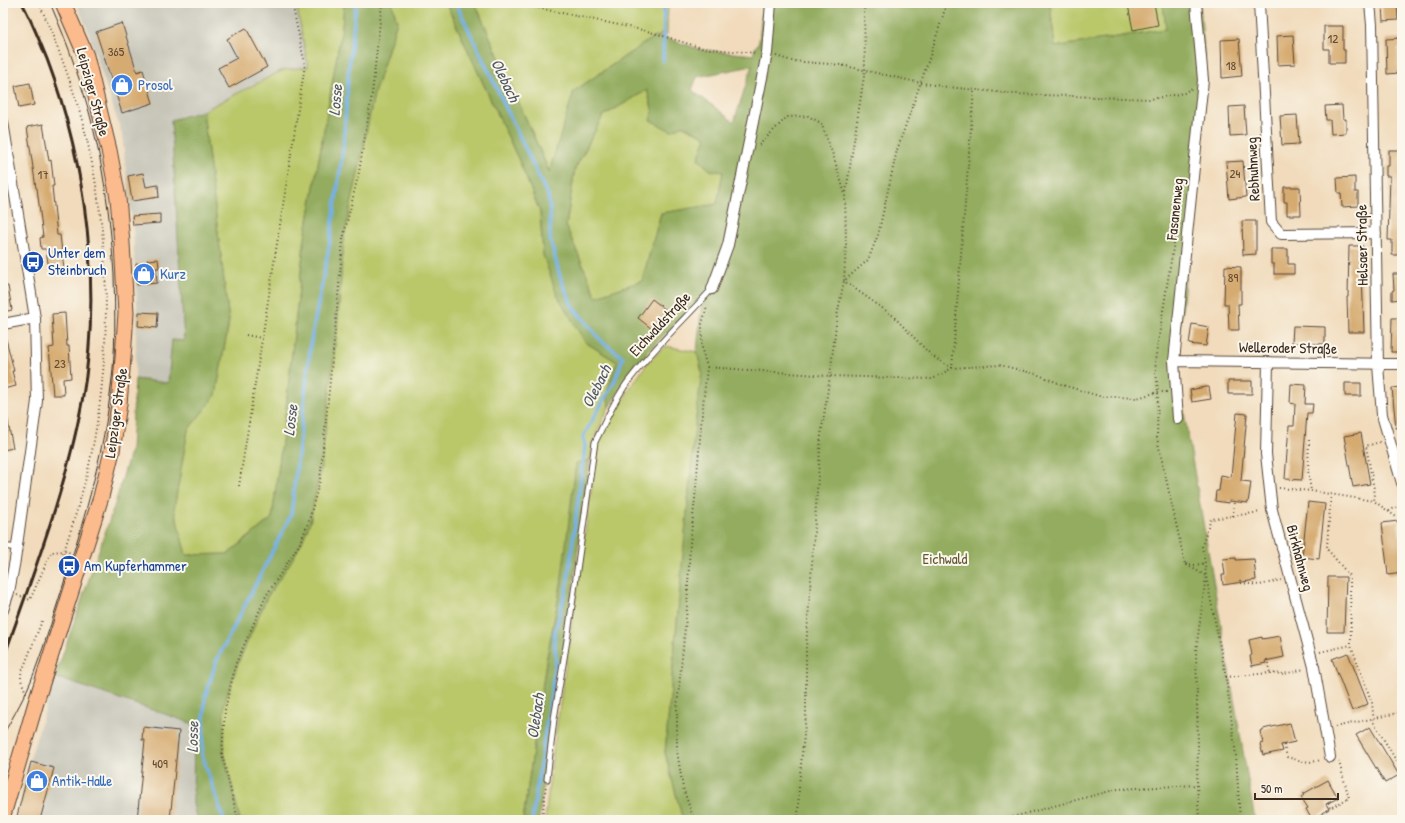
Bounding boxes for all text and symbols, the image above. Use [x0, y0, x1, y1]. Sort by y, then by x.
house number: 12 [1328, 29, 1338, 47]
house number: 365 [108, 42, 125, 60]
street label: Leipziger Straße [72, 45, 115, 138]
water label: Olebach [486, 55, 526, 106]
house number: 18 [1226, 56, 1237, 74]
shop icon: Prosol [109, 72, 135, 98]
place label: Prosol [138, 74, 173, 95]
water label: Losse [323, 83, 347, 116]
street label: Rebhuhnweg [1240, 136, 1265, 202]
house number: 24 [1230, 164, 1241, 182]
house number: 17 [37, 165, 49, 183]
street label: Fasanenweg [1161, 177, 1188, 242]
street label: Helsaer Straße [1350, 204, 1373, 286]
place label: Unter dem Steinbruch [48, 242, 106, 280]
bus stop icon: Unter dem Steinbruch [20, 249, 46, 275]
shop icon: Kurz [131, 261, 157, 287]
place label: Kurz [160, 263, 187, 284]
house number: 89 [1228, 268, 1238, 286]
street label: Eichwaldstraße [624, 287, 695, 361]
street label: Welleroder Straße [1239, 336, 1337, 359]
house number: 23 [54, 354, 66, 372]
water label: Olebach [576, 360, 617, 411]
street label: Leipziger Straße [99, 367, 132, 459]
water label: Losse [277, 403, 303, 437]
street label: Birkhahnweg [1282, 522, 1319, 594]
park label: Eichwald [923, 548, 968, 569]
bus stop icon: Am Kupferhammer [56, 553, 82, 579]
place label: Am Kupferhammer [84, 555, 187, 576]
water label: Olebach [521, 691, 549, 740]
water label: Losse [181, 721, 203, 753]
house number: 409 [152, 754, 168, 772]
shop icon: Antik-Halle [24, 768, 50, 794]
place label: Antik-Halle [52, 770, 112, 791]
scale bar [1255, 775, 1338, 801]
text: 50 m [1261, 780, 1282, 797]

